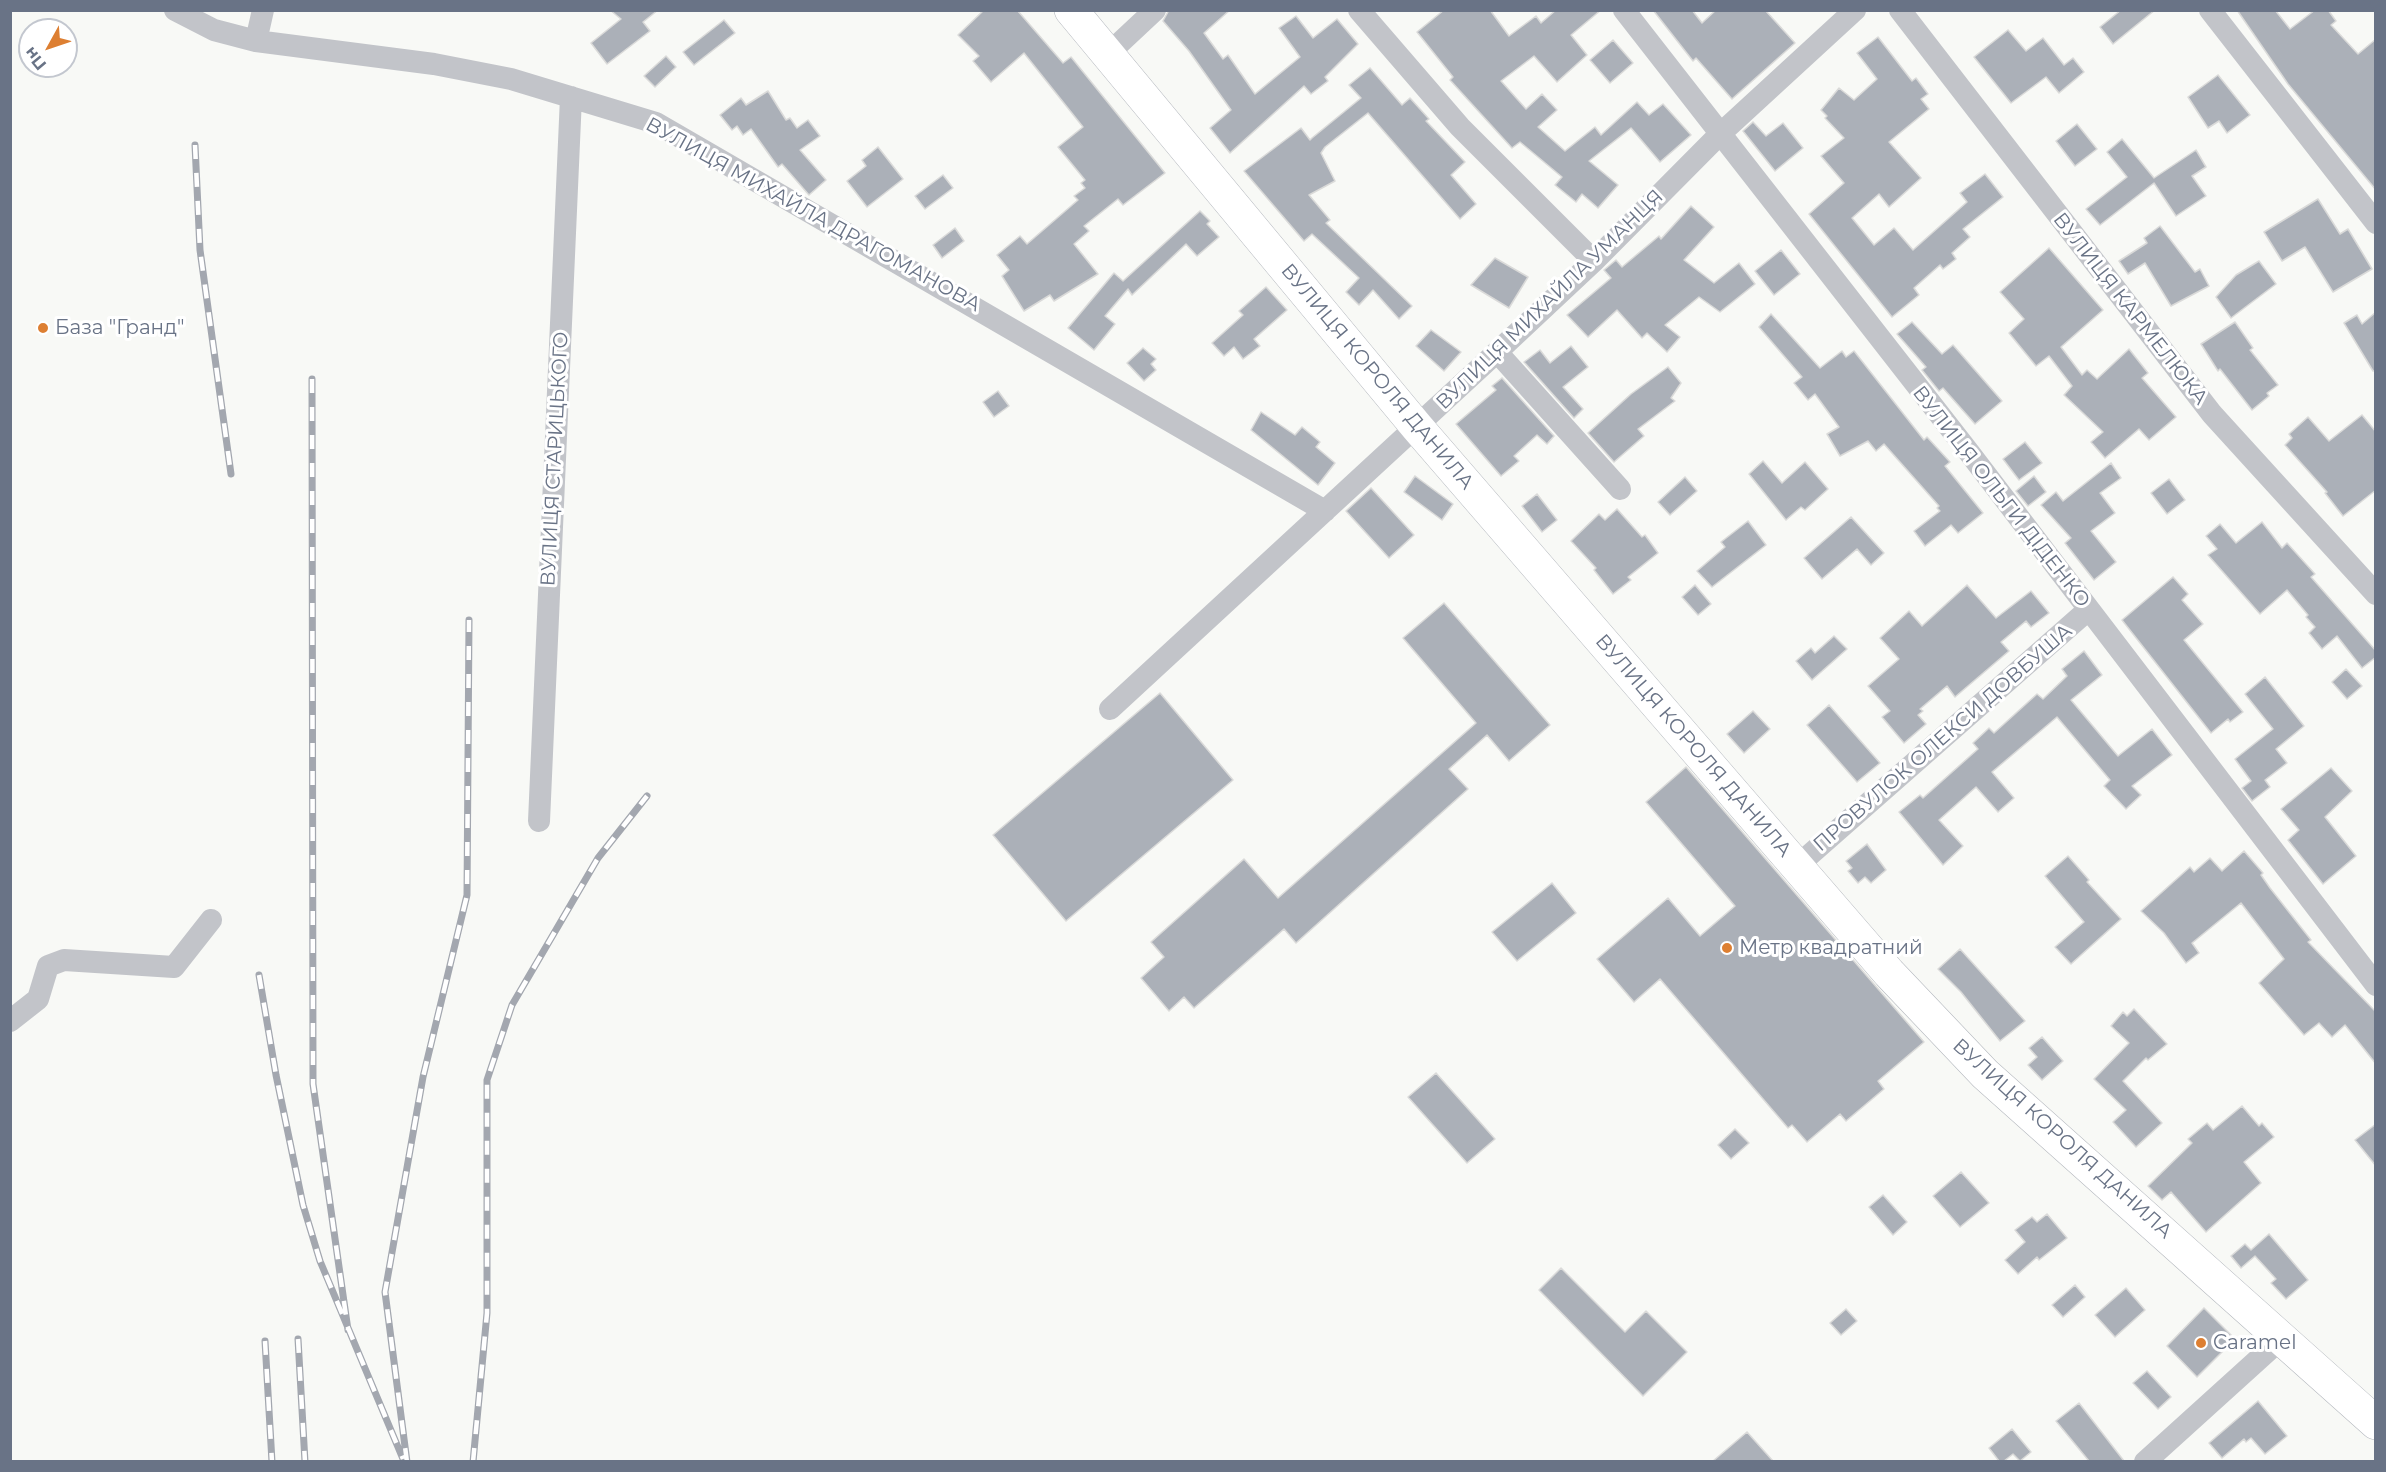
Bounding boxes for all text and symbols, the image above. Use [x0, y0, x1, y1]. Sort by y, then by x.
north arrow [18, 18, 78, 78]
text: Пн [20, 43, 50, 74]
street label: ВУЛИЦЯ МИХАЙЛА ДРАГОМАНОВА [641, 113, 985, 317]
street label: ВУЛИЦЯ МИХАЙЛА УМАНЦЯ [1432, 185, 1668, 415]
street label: ВУЛИЦЯ КАРМЕЛЮКА [2048, 208, 2212, 410]
street label: ВУЛИЦЯ КОРОЛЯ ДАНИЛА [1276, 259, 1478, 495]
place label: База "Гранд" [55, 316, 185, 340]
marker: База "Гранд" [36, 321, 50, 335]
street label: ВУЛИЦЯ СТАРИЦЬКОГО [536, 331, 574, 587]
street label: ВУЛИЦЯ ОЛЬГИ ДІДЕНКО [1907, 382, 2095, 612]
street label: ПРОВУЛОК ОЛЕКСИ ДОВБУША [1809, 619, 2077, 857]
street label: ВУЛИЦЯ КОРОЛЯ ДАНИЛА [1590, 630, 1796, 862]
place label: Метр квадратний [1739, 936, 1923, 960]
marker: Метр квадратний [1720, 941, 1734, 955]
street label: ВУЛИЦЯ КОРОЛЯ ДАНИЛА [1947, 1034, 2177, 1244]
place label: Caramel [2213, 1331, 2297, 1355]
marker: Caramel [2194, 1336, 2208, 1350]

